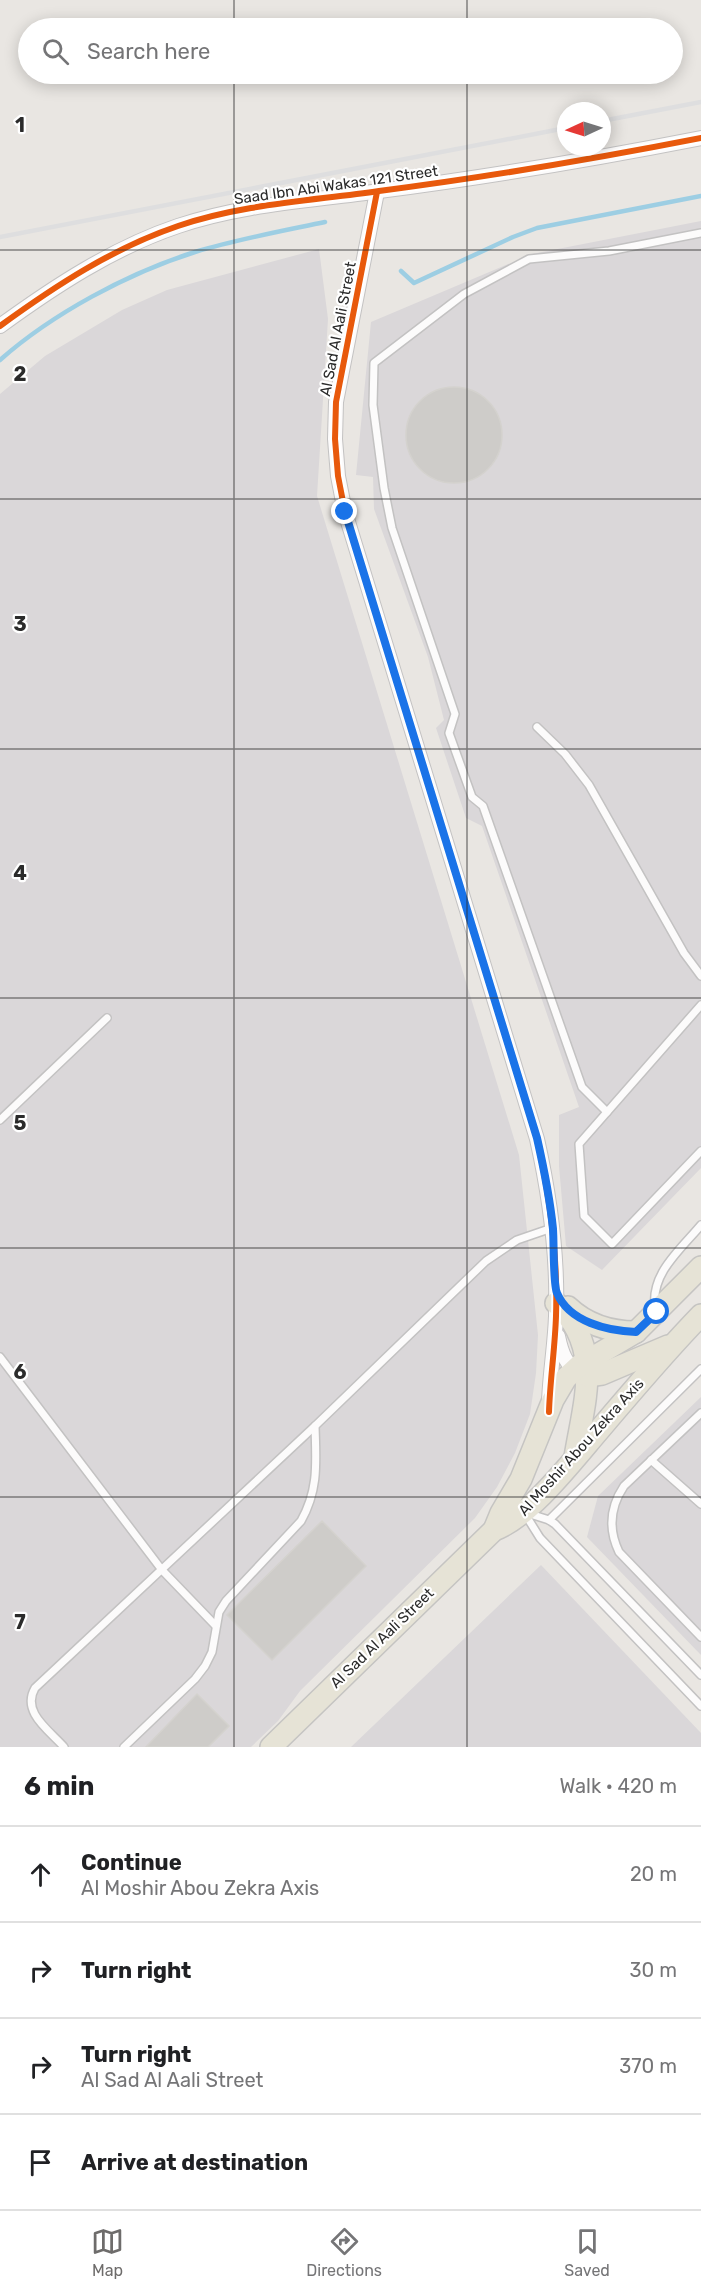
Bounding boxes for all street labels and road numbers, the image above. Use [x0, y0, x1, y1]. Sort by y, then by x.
street label: Saad Ibn Abi Wakas 121 Street [233, 162, 439, 208]
street label: Al Sad Al Aali Street [316, 260, 360, 398]
street label: Al Moshir Abou Zekra Axis [515, 1374, 648, 1519]
street label: Al Sad Al Aali Street [327, 1584, 438, 1692]

